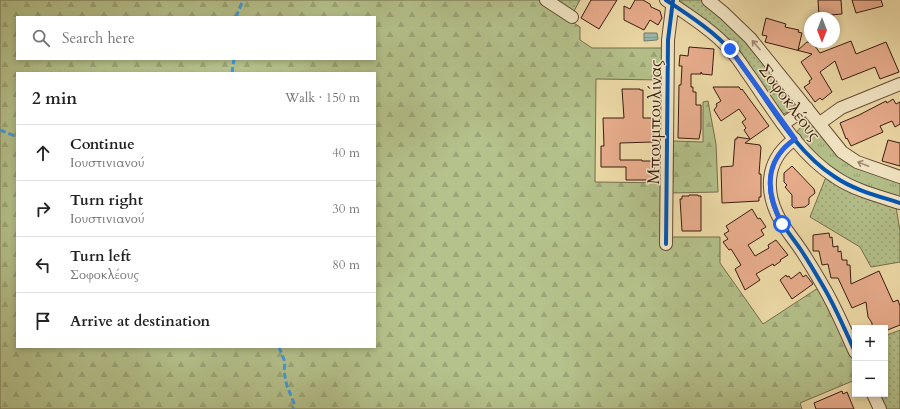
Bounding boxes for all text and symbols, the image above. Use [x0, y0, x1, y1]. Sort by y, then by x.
north arrow [804, 12, 840, 48]
search box [16, 16, 376, 60]
icon: search [30, 27, 52, 49]
text: Search here [62, 28, 135, 48]
route end [721, 40, 739, 58]
one-way arrow [751, 40, 761, 50]
street label: Σοφοκλέους [753, 59, 826, 145]
street label: Μπουμπουλίνας [642, 60, 667, 185]
text: 2 min [32, 87, 77, 110]
text: Walk · 150 m [285, 89, 360, 107]
text: Continue [70, 134, 135, 154]
icon: ahead [32, 142, 54, 164]
text: 40 m [332, 144, 360, 162]
text: Ιουστινιανού [70, 154, 145, 172]
one-way arrow [858, 160, 870, 167]
text: Turn right [70, 190, 143, 210]
icon: right [32, 198, 54, 220]
text: 30 m [332, 200, 360, 218]
text: Ιουστινιανού [70, 210, 145, 228]
route start [773, 215, 791, 233]
text: Turn left [70, 246, 131, 266]
icon: left [32, 254, 54, 276]
text: 80 m [332, 256, 360, 274]
text: Σοφοκλέους [70, 266, 139, 284]
icon: arrive [32, 310, 54, 332]
text: Arrive at destination [70, 311, 210, 331]
map controls [852, 325, 888, 397]
button: + [852, 325, 888, 361]
button: − [852, 361, 888, 397]

